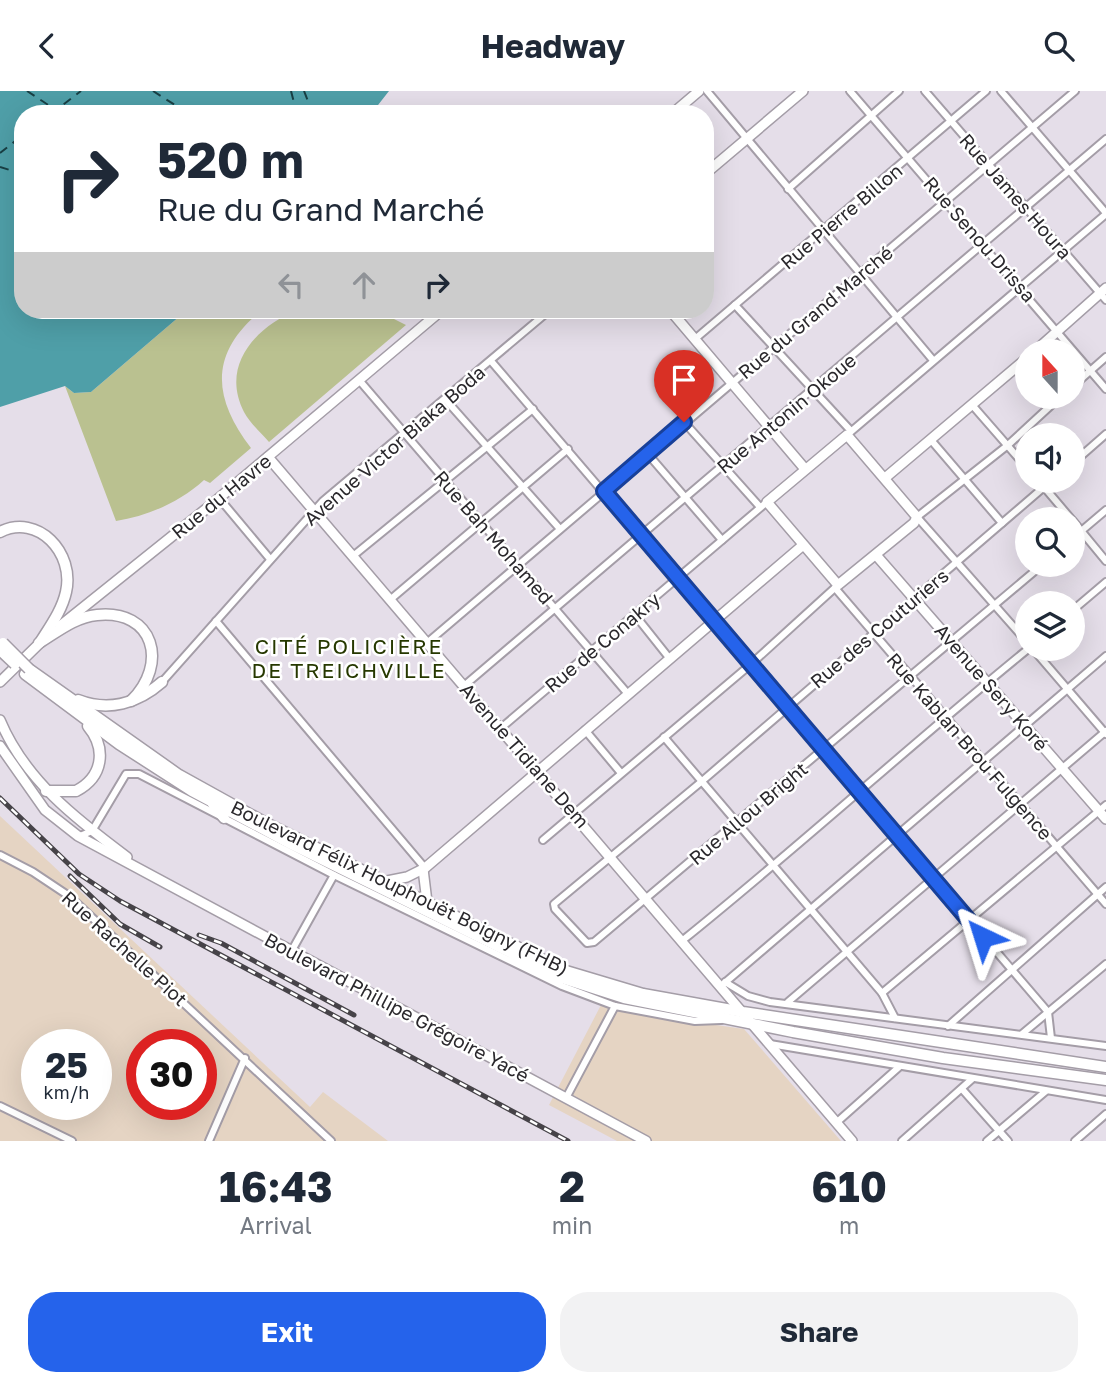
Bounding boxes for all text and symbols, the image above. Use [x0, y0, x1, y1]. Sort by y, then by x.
icon: back [28, 27, 66, 65]
text: Headway [481, 27, 625, 65]
icon: search [1040, 27, 1078, 65]
street label: Rue James Houra [955, 128, 1077, 264]
text: 520 m [157, 130, 304, 189]
icon: right [42, 133, 133, 224]
street label: Rue Pierre Billon [776, 158, 906, 274]
street label: Rue Senou Drissa [919, 171, 1041, 307]
text: Rue du Grand Marché [157, 190, 485, 228]
street label: Rue du Grand Marché [733, 241, 897, 383]
icon: left [272, 266, 310, 304]
icon: ahead [345, 266, 383, 304]
icon: right [418, 266, 456, 304]
north arrow [1015, 339, 1085, 409]
map controls [1015, 339, 1085, 661]
street label: Rue Antonin Okoue [712, 348, 860, 478]
pin [654, 350, 714, 422]
street label: Avenue Victor Biaka Boda [299, 360, 489, 530]
icon: arrive [665, 361, 703, 399]
button: sound [1015, 423, 1085, 493]
street label: Rue du Havre [167, 449, 275, 543]
street label: Rue Bah Mohamed [430, 466, 558, 608]
button: search [1015, 507, 1085, 577]
street label: Rue des Couturiers [805, 564, 953, 692]
street label: Rue de Conakry [540, 587, 665, 697]
button: layers [1015, 591, 1085, 661]
street label: Avenue Sery Koré [931, 619, 1053, 755]
district label: CITÉ POLICIÈRE DE TREICHVILLE [251, 633, 447, 683]
street label: Rue Kablan Brou Fulgence [882, 648, 1058, 844]
street label: Avenue Tidiane Dem [456, 678, 594, 832]
street label: Rue Allou Bright [684, 757, 812, 869]
street label: Boulevard Félix Houphouët Boigny (FHB) [228, 795, 572, 979]
street label: Rue Rachelle Piot [58, 886, 192, 1010]
position arrow [946, 900, 1020, 974]
street label: Boulevard Phillipe Grégoire Yacé [261, 927, 533, 1087]
speed limit sign: 30 [126, 1029, 217, 1120]
text: 25 [45, 1044, 88, 1086]
text: km/h [44, 1081, 89, 1103]
text: 16:43 [219, 1161, 333, 1211]
text: 2 [559, 1161, 585, 1211]
text: 610 [811, 1161, 887, 1211]
text: Arrival [240, 1211, 312, 1239]
text: min [552, 1211, 592, 1239]
text: m [839, 1211, 859, 1239]
button: Exit [28, 1292, 546, 1372]
button: Share [560, 1292, 1078, 1372]

